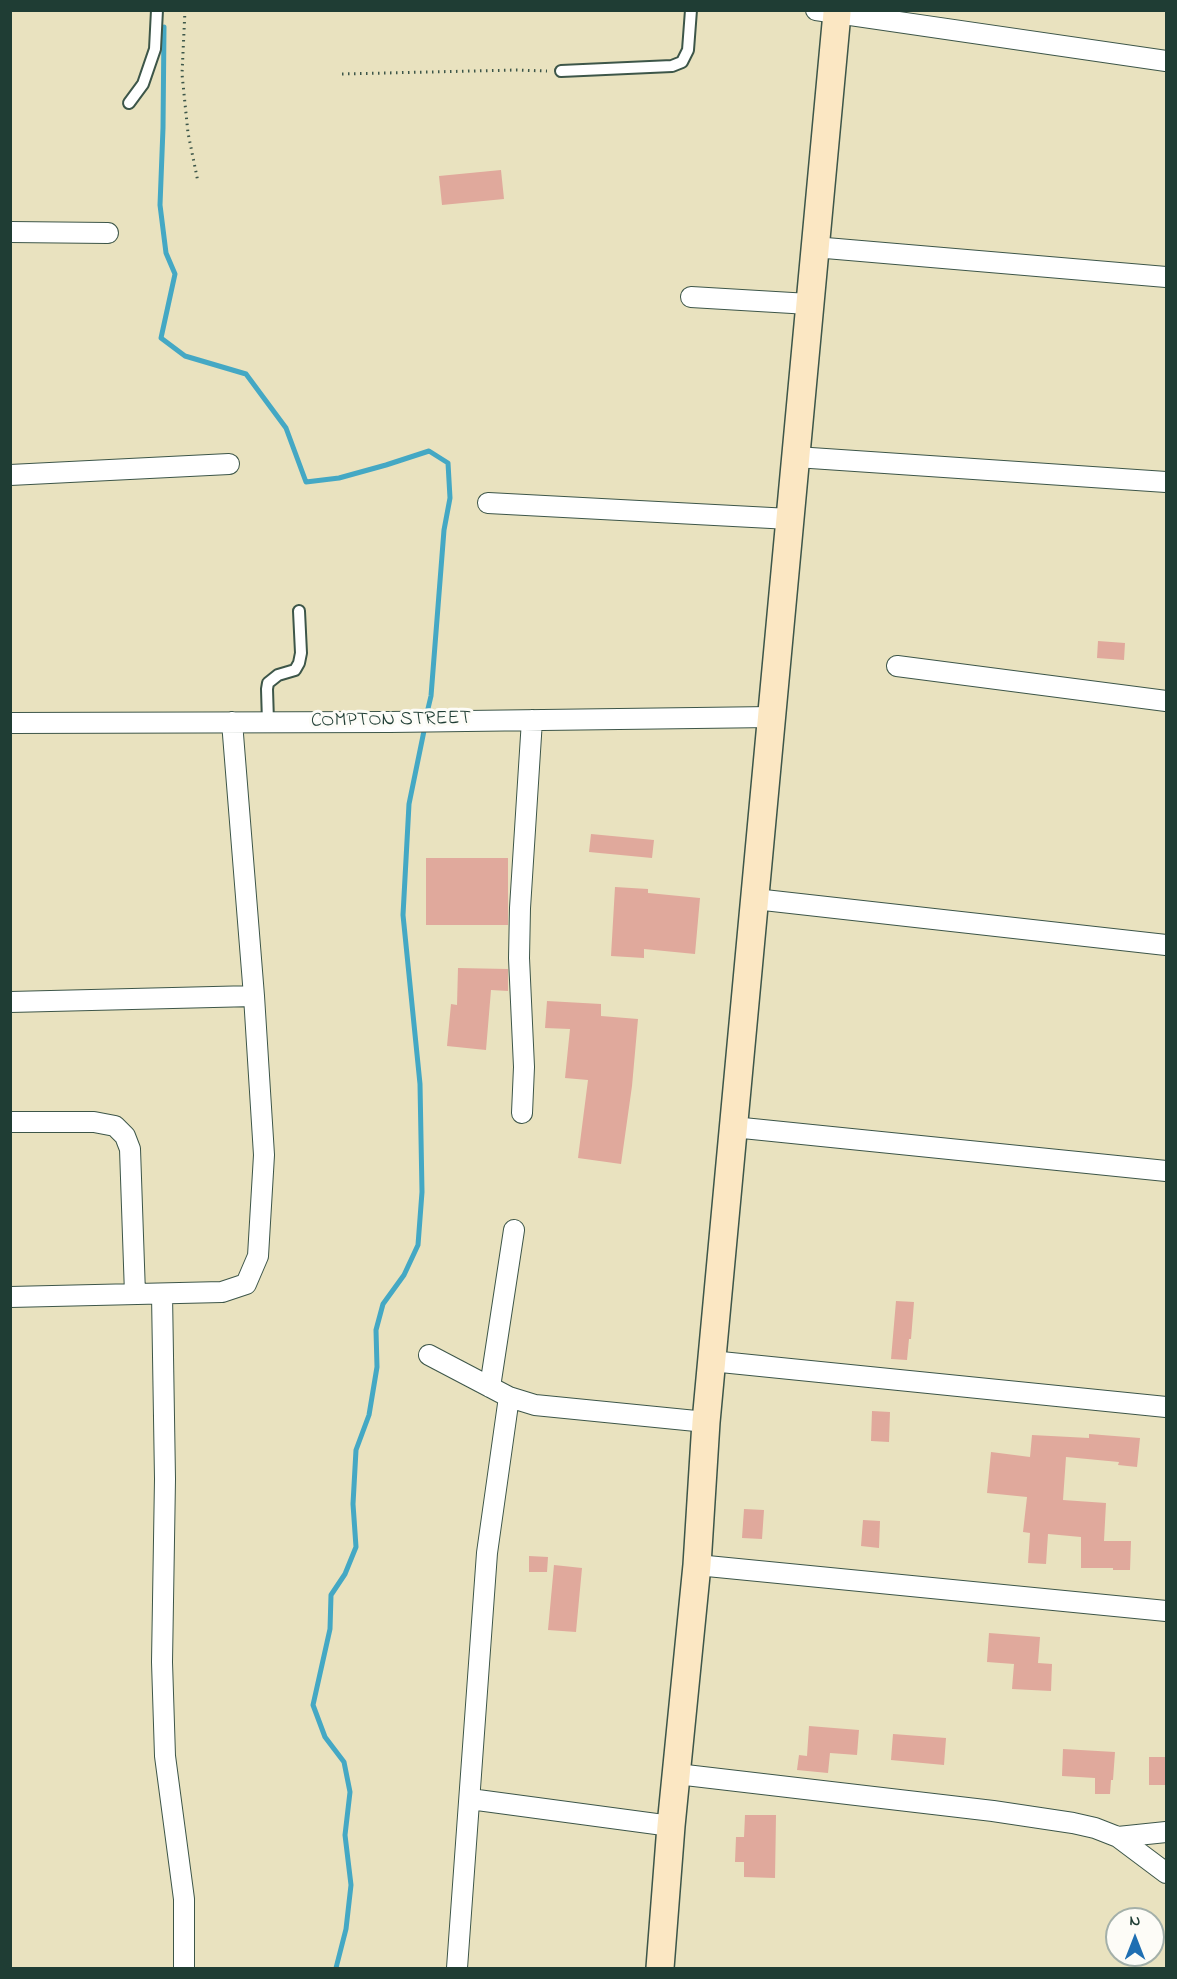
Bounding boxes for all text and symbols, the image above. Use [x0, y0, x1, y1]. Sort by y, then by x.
street label: COMPTON STREET [311, 708, 471, 734]
north arrow [1105, 1907, 1165, 1967]
text: N [1130, 1909, 1140, 1933]

